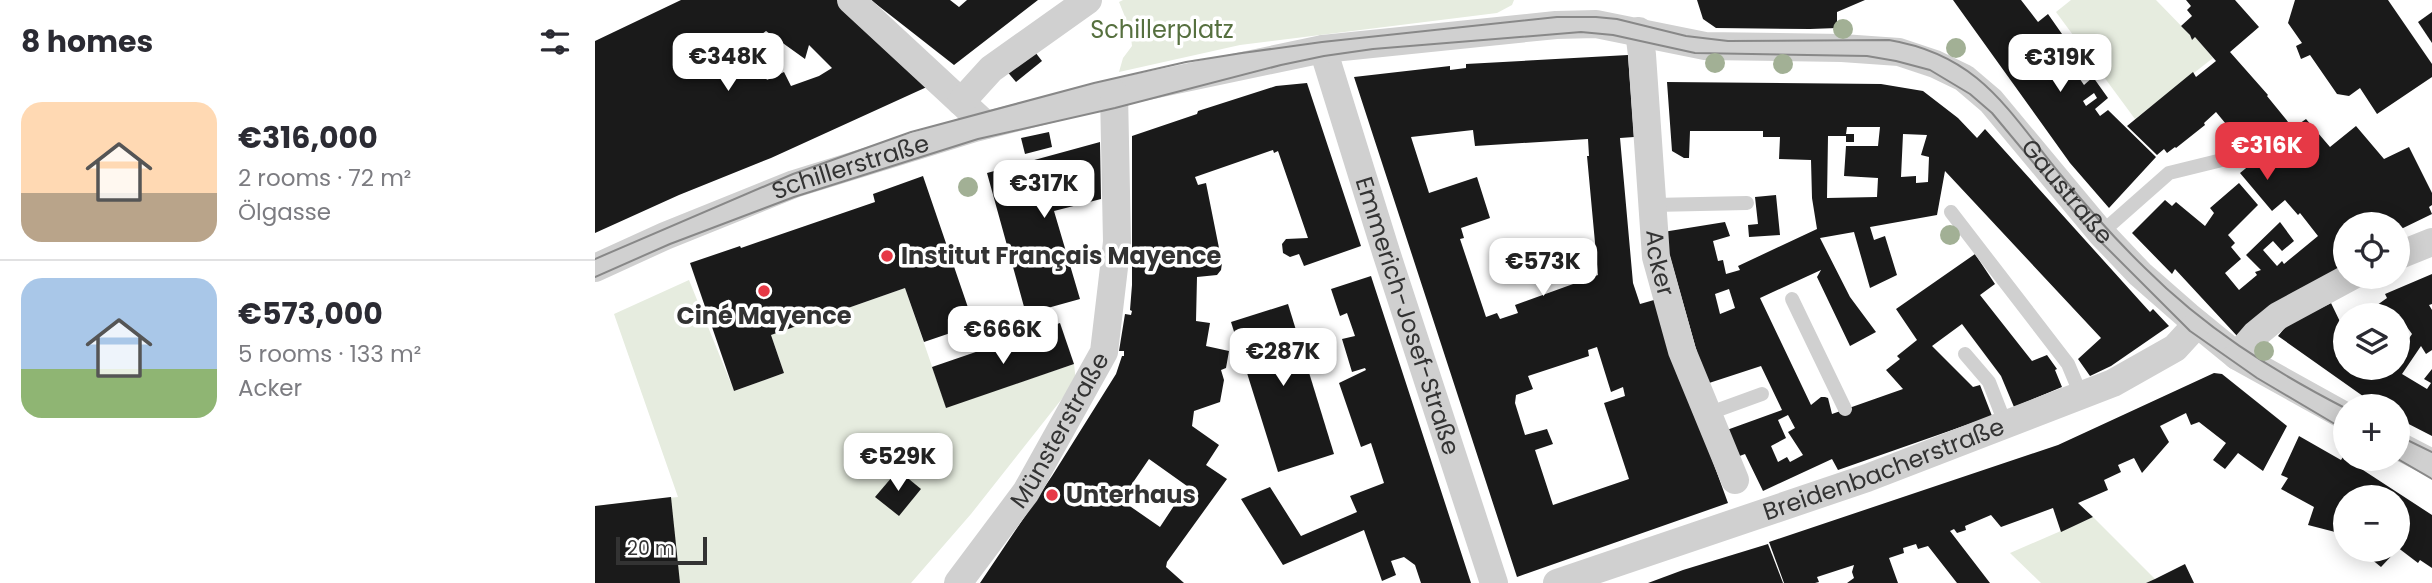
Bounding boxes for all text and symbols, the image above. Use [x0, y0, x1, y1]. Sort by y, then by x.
park label: Schillerplatz [1090, 13, 1234, 46]
text: 8 homes [21, 20, 153, 63]
icon: filters [536, 23, 574, 61]
pin: €348K [679, 34, 777, 93]
pin: €319K [2011, 34, 2109, 94]
text: €348K [689, 40, 767, 72]
text: €319K [2024, 41, 2096, 73]
text: €316,000 [238, 116, 378, 159]
pin: €316K [2218, 122, 2316, 182]
street label: Schillerstraße [767, 126, 933, 207]
text: €316K [2231, 129, 2303, 161]
icon: home [77, 130, 161, 214]
street label: Gaustraße [2013, 132, 2121, 252]
pin: €317K [995, 160, 1093, 220]
text: 2 rooms · 72 m² [238, 162, 411, 194]
text: €317K [1009, 167, 1079, 199]
street label: Emmerich-Josef-Straße [1348, 173, 1468, 459]
text: Ölgasse [238, 196, 331, 228]
map controls [2333, 212, 2410, 562]
button: locate [2333, 212, 2410, 289]
street label: Acker [1638, 229, 1683, 300]
pin: €573K [1494, 238, 1592, 298]
place label: Institut Français Mayence [901, 239, 1221, 272]
text: €573K [1505, 245, 1581, 277]
marker: Institut Français Mayence [879, 248, 895, 264]
marker: Ciné Mayence [756, 283, 772, 299]
text: €573,000 [238, 292, 383, 335]
place label: Ciné Mayence [676, 299, 852, 332]
button: layers [2333, 303, 2410, 380]
icon: home [77, 306, 161, 390]
pin: €666K [954, 306, 1052, 366]
text: €666K [964, 313, 1042, 345]
pin: €287K [1234, 328, 1332, 388]
text: €287K [1246, 335, 1320, 367]
text: 5 rooms · 133 m² [238, 338, 421, 370]
street label: Münsterstraße [1002, 346, 1117, 515]
text: Acker [238, 372, 302, 404]
button: + [2333, 394, 2410, 471]
street label: Breidenbacherstraße [1759, 409, 2009, 528]
pin: €529K [849, 434, 947, 493]
text: €529K [860, 440, 936, 472]
place label: Unterhaus [1066, 478, 1196, 511]
button: − [2333, 485, 2410, 562]
marker: Unterhaus [1044, 487, 1060, 503]
scale bar [616, 534, 707, 566]
text: 20 m [627, 535, 675, 562]

